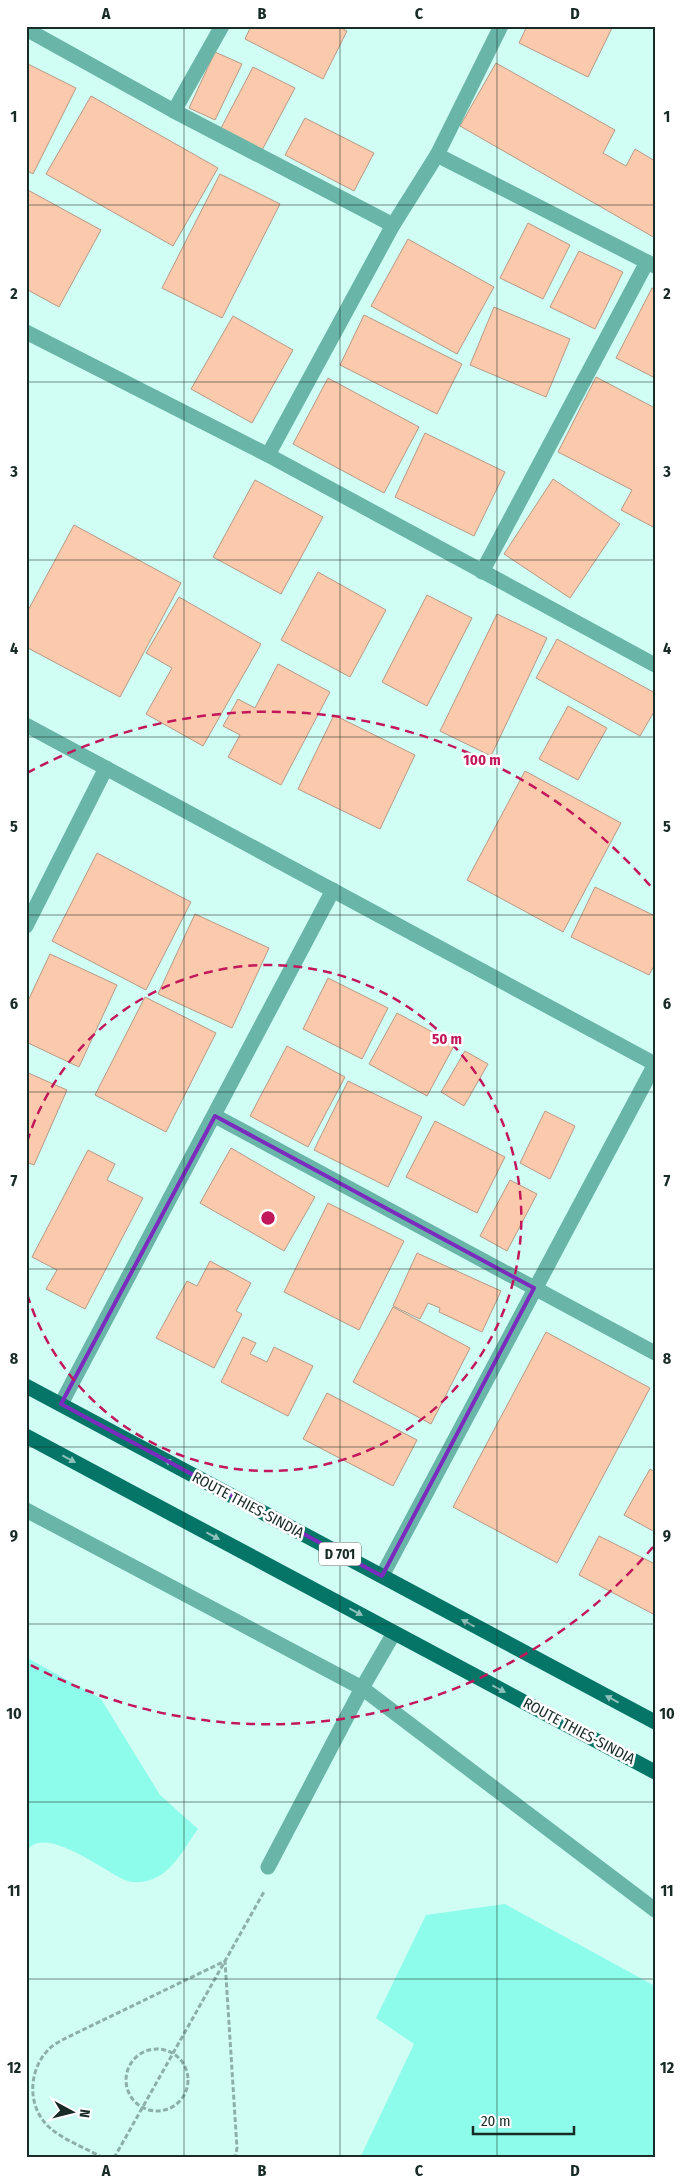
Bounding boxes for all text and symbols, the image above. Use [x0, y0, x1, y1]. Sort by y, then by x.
text: A [101, 4, 111, 23]
text: B [258, 4, 267, 23]
text: C [415, 4, 424, 23]
text: D [570, 4, 580, 23]
text: 1 [11, 107, 17, 126]
text: 1 [664, 107, 670, 126]
text: 2 [9, 284, 18, 303]
text: 2 [662, 284, 671, 303]
text: 3 [9, 462, 18, 481]
text: 3 [662, 462, 671, 481]
text: 4 [10, 639, 18, 658]
text: 4 [663, 639, 671, 658]
text: 100 m [463, 751, 501, 769]
text: 5 [10, 817, 18, 836]
text: 5 [663, 817, 671, 836]
text: 6 [10, 994, 18, 1013]
text: 6 [663, 994, 671, 1013]
text: 50 m [432, 1030, 462, 1048]
text: 7 [11, 1171, 18, 1190]
text: 7 [664, 1171, 671, 1190]
centre of rings [259, 1209, 277, 1227]
text: 8 [10, 1349, 19, 1368]
text: 8 [663, 1349, 672, 1368]
one-way arrow [62, 1455, 77, 1463]
one-way arrow [164, 1459, 178, 1467]
street label: ROUTE THIES-SINDIA [189, 1468, 307, 1542]
text: 9 [10, 1526, 18, 1545]
text: 9 [663, 1526, 671, 1545]
one-way arrow [206, 1531, 219, 1540]
road number: D 701 [319, 1542, 361, 1566]
one-way arrow [349, 1608, 363, 1616]
one-way arrow [462, 1618, 475, 1627]
one-way arrow [492, 1685, 507, 1693]
street label: ROUTE THIES-SINDIA [520, 1694, 638, 1768]
one-way arrow [604, 1695, 619, 1703]
text: 10 [6, 1704, 22, 1723]
text: 10 [659, 1704, 675, 1723]
text: 11 [7, 1881, 21, 1900]
text: 11 [660, 1881, 674, 1900]
text: 12 [7, 2058, 22, 2077]
text: 12 [660, 2058, 675, 2077]
north arrow [48, 2086, 98, 2136]
scale bar [473, 2104, 575, 2136]
text: N [75, 2108, 93, 2119]
text: 20 m [481, 2112, 511, 2130]
text: A [101, 2161, 111, 2180]
text: B [258, 2161, 267, 2180]
text: C [415, 2161, 424, 2180]
text: D [570, 2161, 580, 2180]

